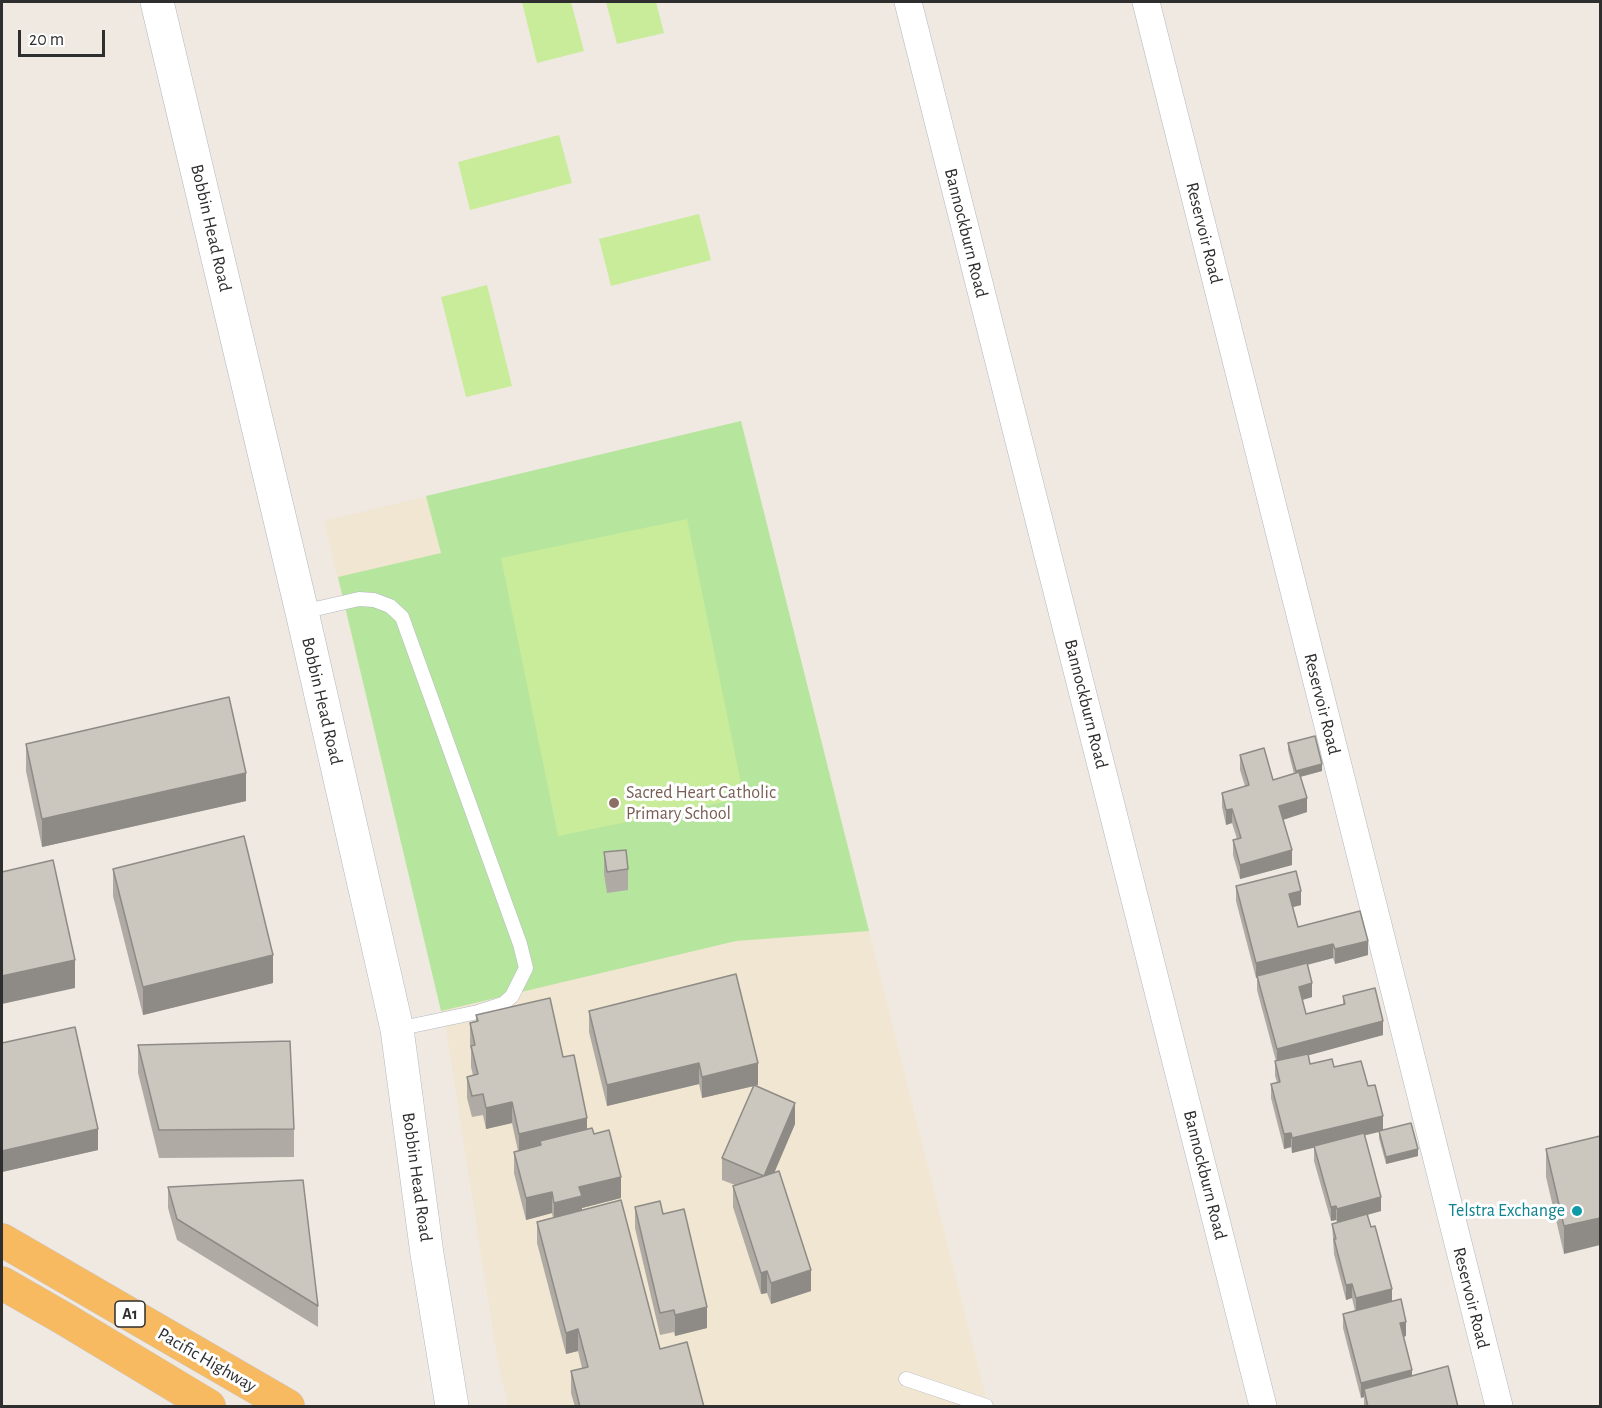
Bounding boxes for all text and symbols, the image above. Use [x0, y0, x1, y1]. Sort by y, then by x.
scale bar [21, 18, 108, 56]
text: 20 m [29, 31, 64, 49]
street label: Bobbin Head Road [186, 162, 236, 294]
street label: Bannockburn Road [940, 166, 992, 300]
street label: Reservoir Road [1181, 180, 1227, 286]
street label: Bobbin Head Road [297, 635, 347, 767]
street label: Bannockburn Road [1060, 637, 1112, 771]
street label: Reservoir Road [1299, 651, 1345, 757]
place label: Sacred Heart Catholic Primary School [626, 782, 776, 824]
marker: Sacred Heart Catholic Primary School [607, 796, 621, 810]
street label: Bannockburn Road [1179, 1108, 1231, 1242]
street label: Bobbin Head Road [397, 1111, 437, 1243]
place label: Telstra Exchange [1448, 1200, 1565, 1222]
marker: Telstra Exchange [1570, 1204, 1584, 1218]
street label: Reservoir Road [1448, 1245, 1494, 1351]
road number: A1 [115, 1301, 145, 1327]
street label: Pacific Highway [154, 1323, 260, 1397]

